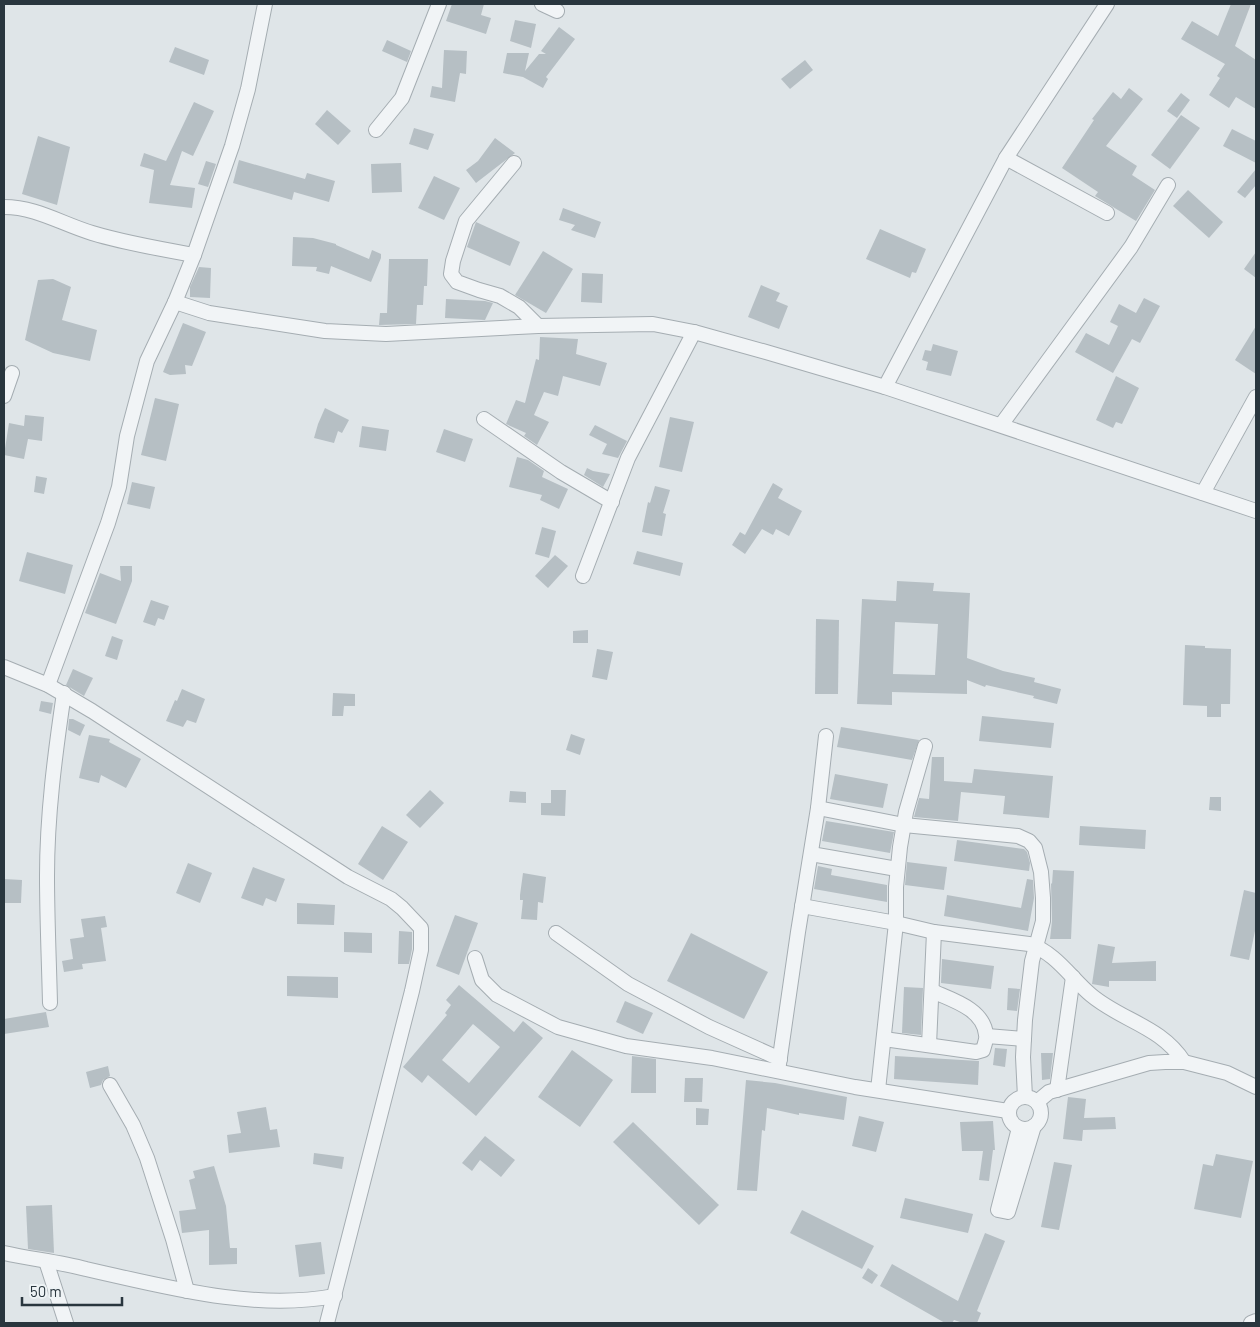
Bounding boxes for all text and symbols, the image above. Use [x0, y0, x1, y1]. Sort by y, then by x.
scale bar [22, 1274, 122, 1306]
text: 50 m [30, 1282, 62, 1300]

